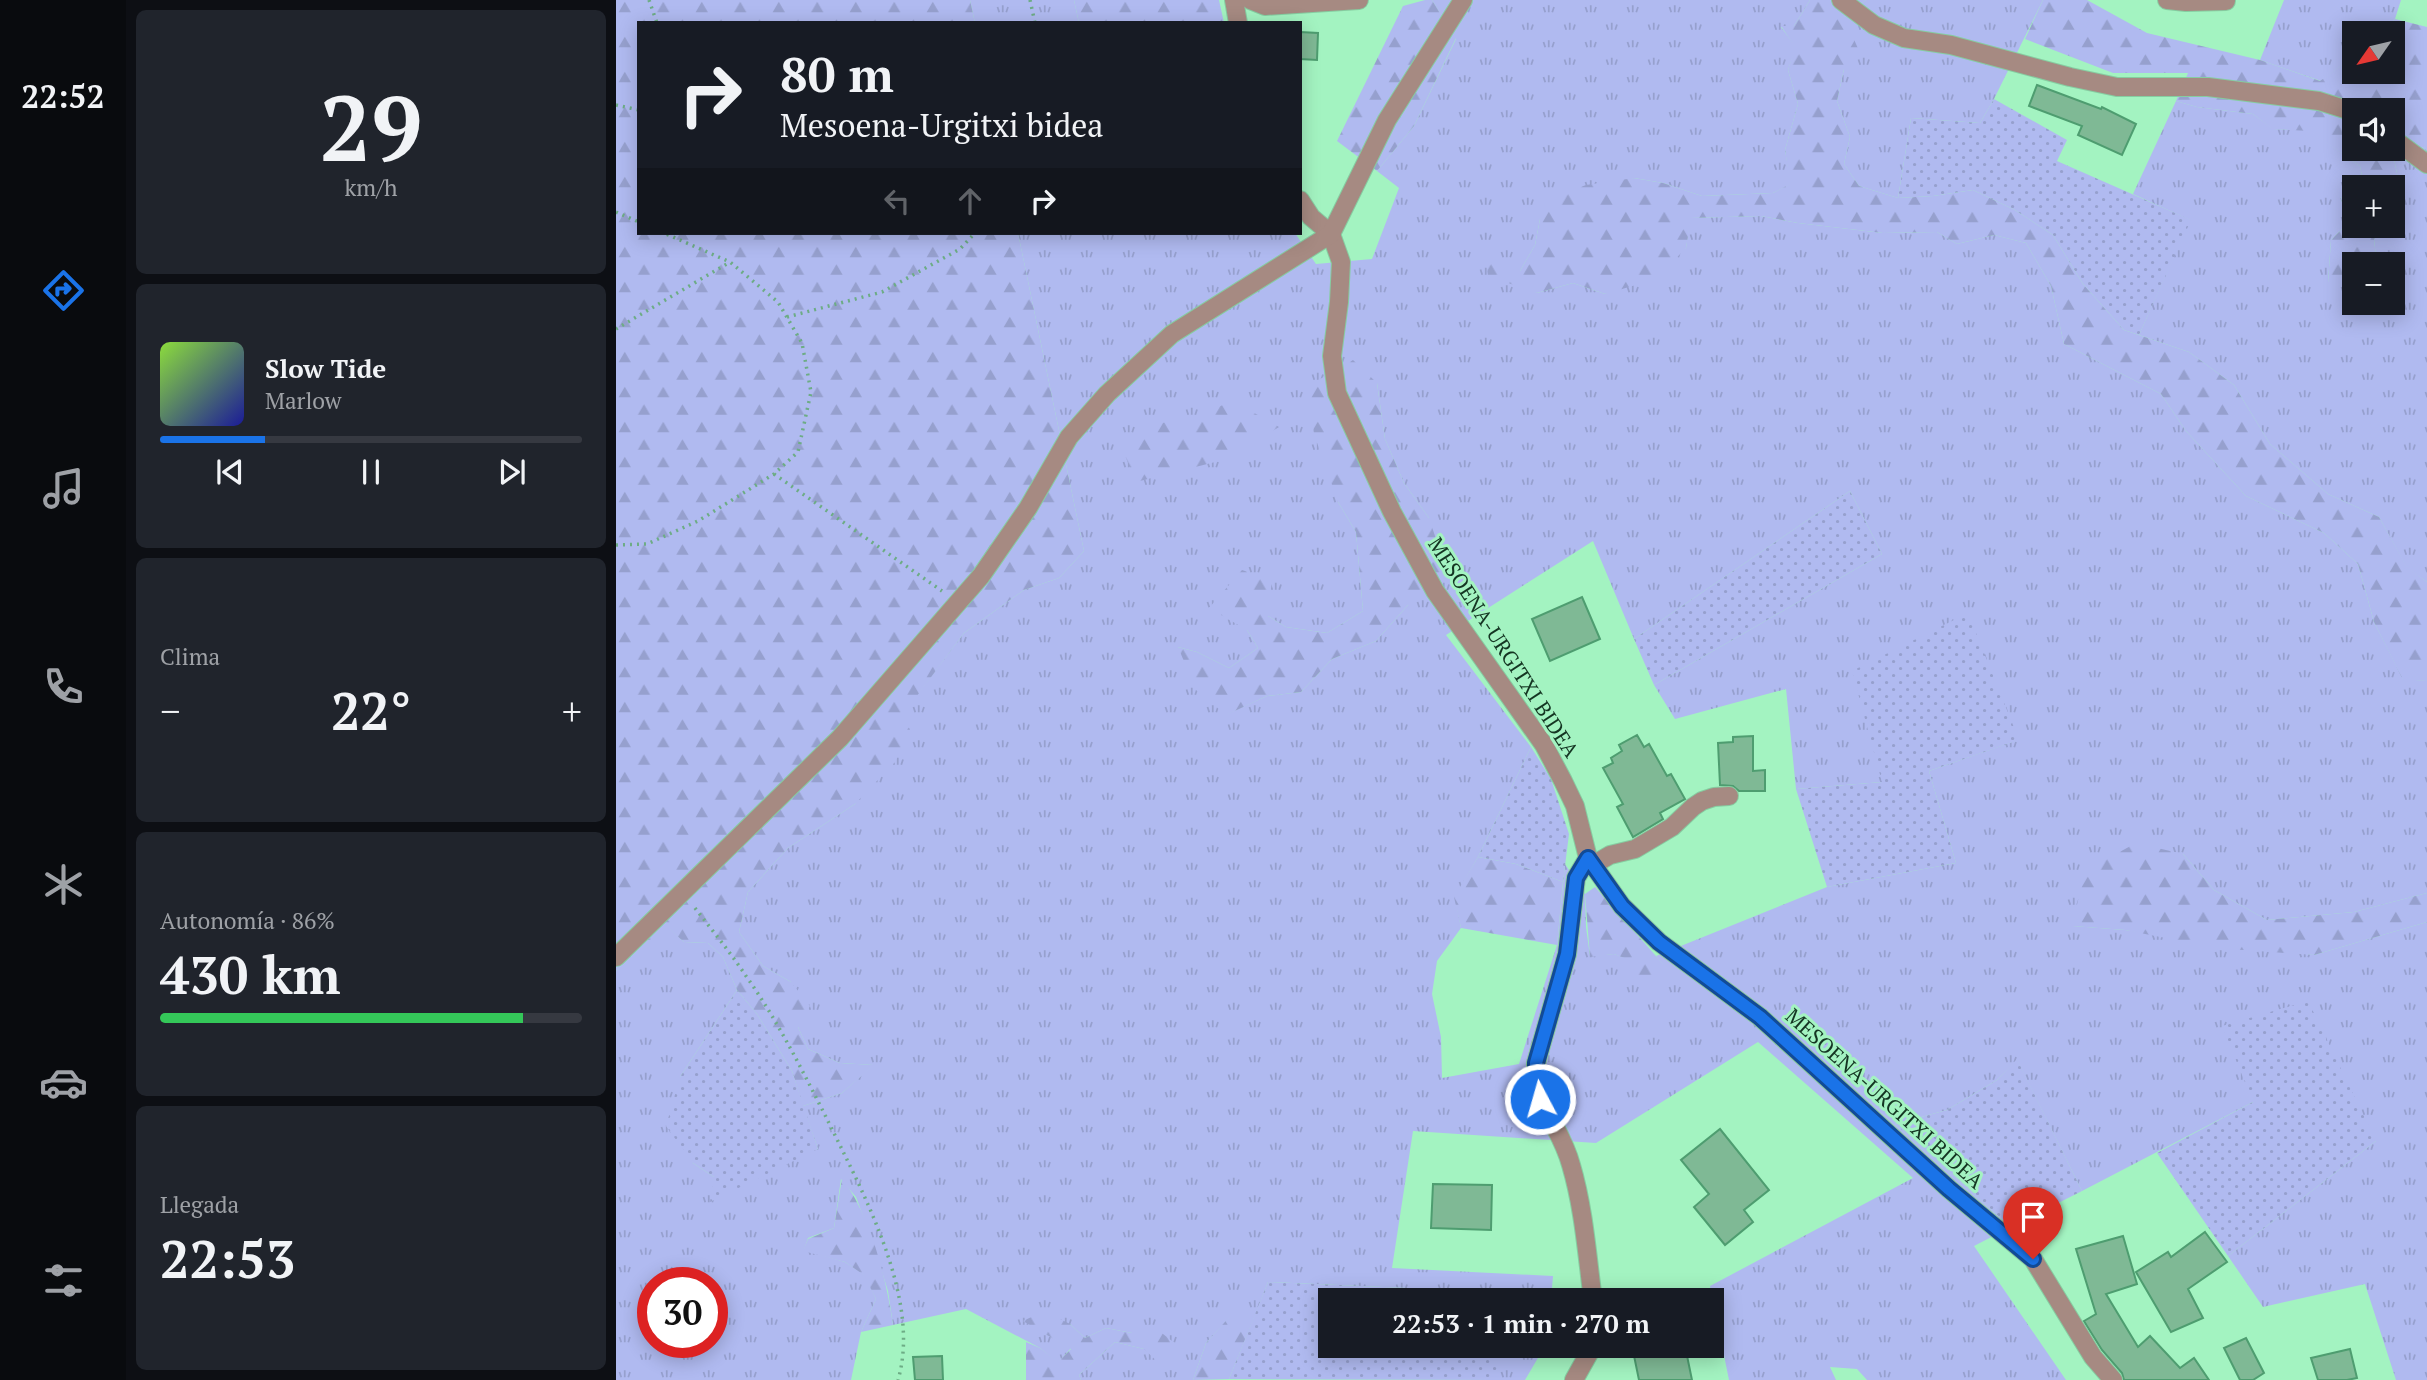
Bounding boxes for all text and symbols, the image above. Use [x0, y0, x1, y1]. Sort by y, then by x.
north arrow [2342, 21, 2404, 84]
map controls [2342, 21, 2405, 315]
text: 80 m [780, 41, 894, 106]
icon: right [665, 49, 756, 140]
text: 29 [320, 66, 422, 187]
text: 22:52 [21, 75, 105, 117]
button: sound [2342, 98, 2405, 161]
text: Mesoena-Urgitxi bidea [780, 104, 1104, 146]
text: km/h [344, 172, 398, 203]
button: + [2342, 175, 2405, 238]
icon: left [878, 182, 916, 220]
icon: ahead [951, 182, 989, 220]
icon: right [1024, 182, 1062, 220]
button: − [2342, 252, 2405, 315]
icon: directions [39, 266, 88, 315]
text: Slow Tide [265, 351, 386, 385]
text: Marlow [265, 385, 342, 416]
icon: previous [211, 453, 249, 491]
icon: pause [352, 453, 390, 491]
icon: next [493, 453, 531, 491]
icon: music [39, 464, 88, 513]
street label: MESOENA-URGITXI BIDEA [1422, 532, 1586, 763]
text: Clima [160, 641, 220, 672]
icon: phone [39, 662, 88, 711]
text: 22° [331, 676, 411, 745]
text: − [160, 686, 180, 736]
text: + [562, 686, 582, 736]
icon: climate [39, 860, 88, 909]
text: Autonomía · 86% [160, 905, 335, 936]
text: 430 km [160, 940, 341, 1009]
street label: MESOENA-URGITXI BIDEA [1780, 1002, 1990, 1195]
icon: car [39, 1058, 88, 1107]
position arrow [1503, 1062, 1577, 1136]
pin [2003, 1187, 2063, 1259]
text: Llegada [160, 1189, 239, 1220]
icon: arrive [2014, 1198, 2052, 1236]
text: 22:53 [160, 1224, 295, 1293]
icon: filters [39, 1256, 88, 1305]
speed limit sign: 30 [637, 1267, 728, 1358]
text: 22:53 · 1 min · 270 m [1392, 1306, 1650, 1340]

